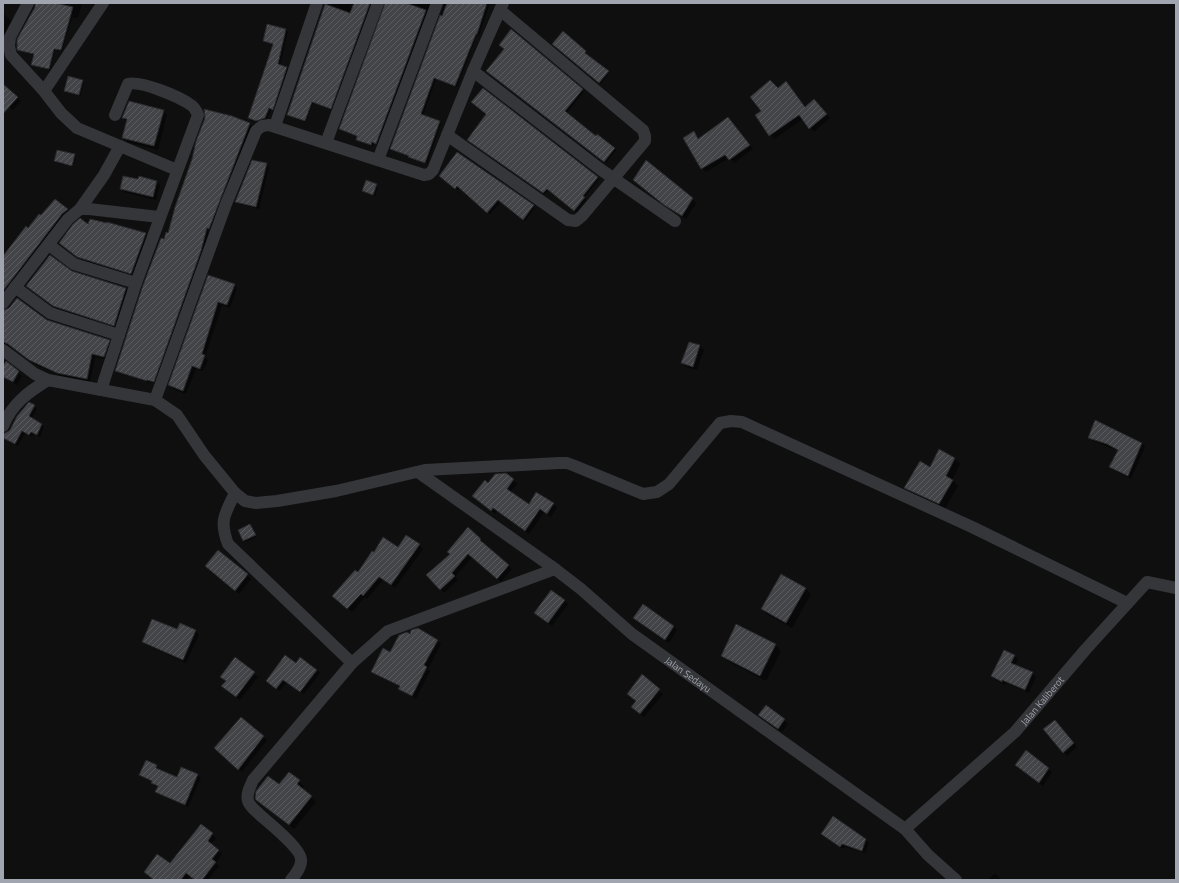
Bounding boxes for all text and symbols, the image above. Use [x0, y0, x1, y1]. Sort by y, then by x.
street label: Jalan Sedayu [662, 653, 714, 696]
street label: Jalan Kaliberot [1017, 673, 1068, 729]

